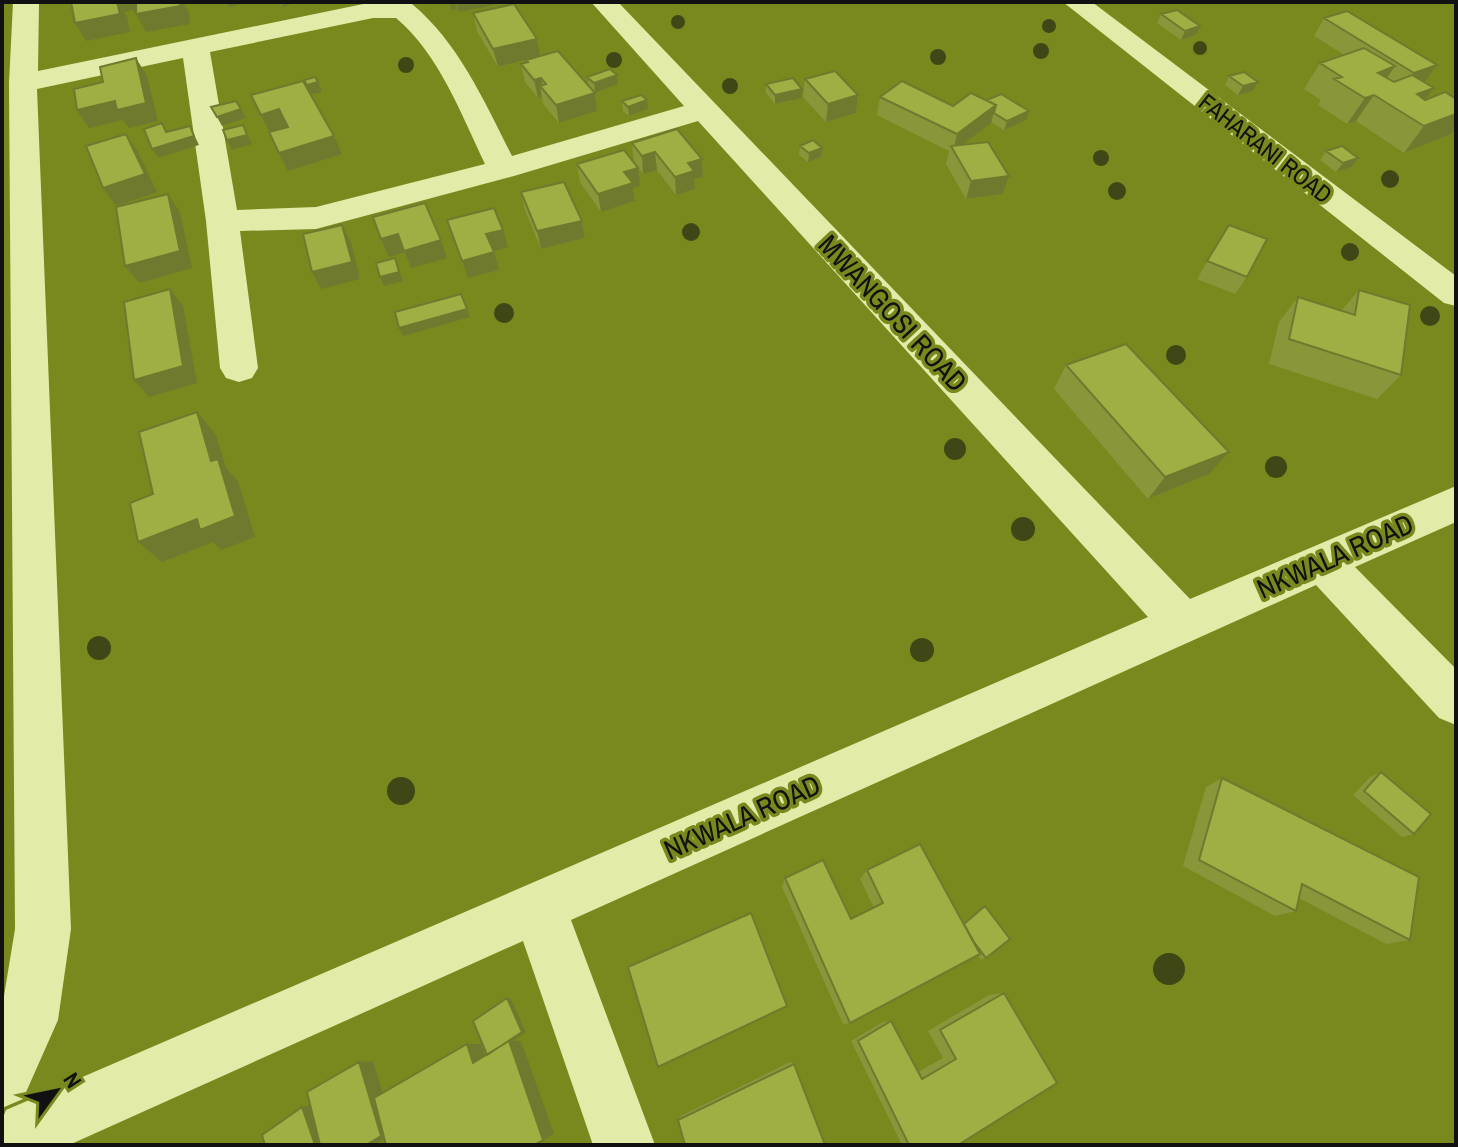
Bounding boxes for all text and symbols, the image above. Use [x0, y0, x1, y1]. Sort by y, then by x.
street label: FAHARANI ROAD [1193, 86, 1339, 210]
street label: MWANGOSI ROAD [810, 226, 976, 400]
street label: NKWALA ROAD [1251, 505, 1419, 607]
street label: NKWALA ROAD [658, 766, 826, 868]
north arrow [16, 1051, 96, 1131]
text: N [57, 1066, 89, 1094]

